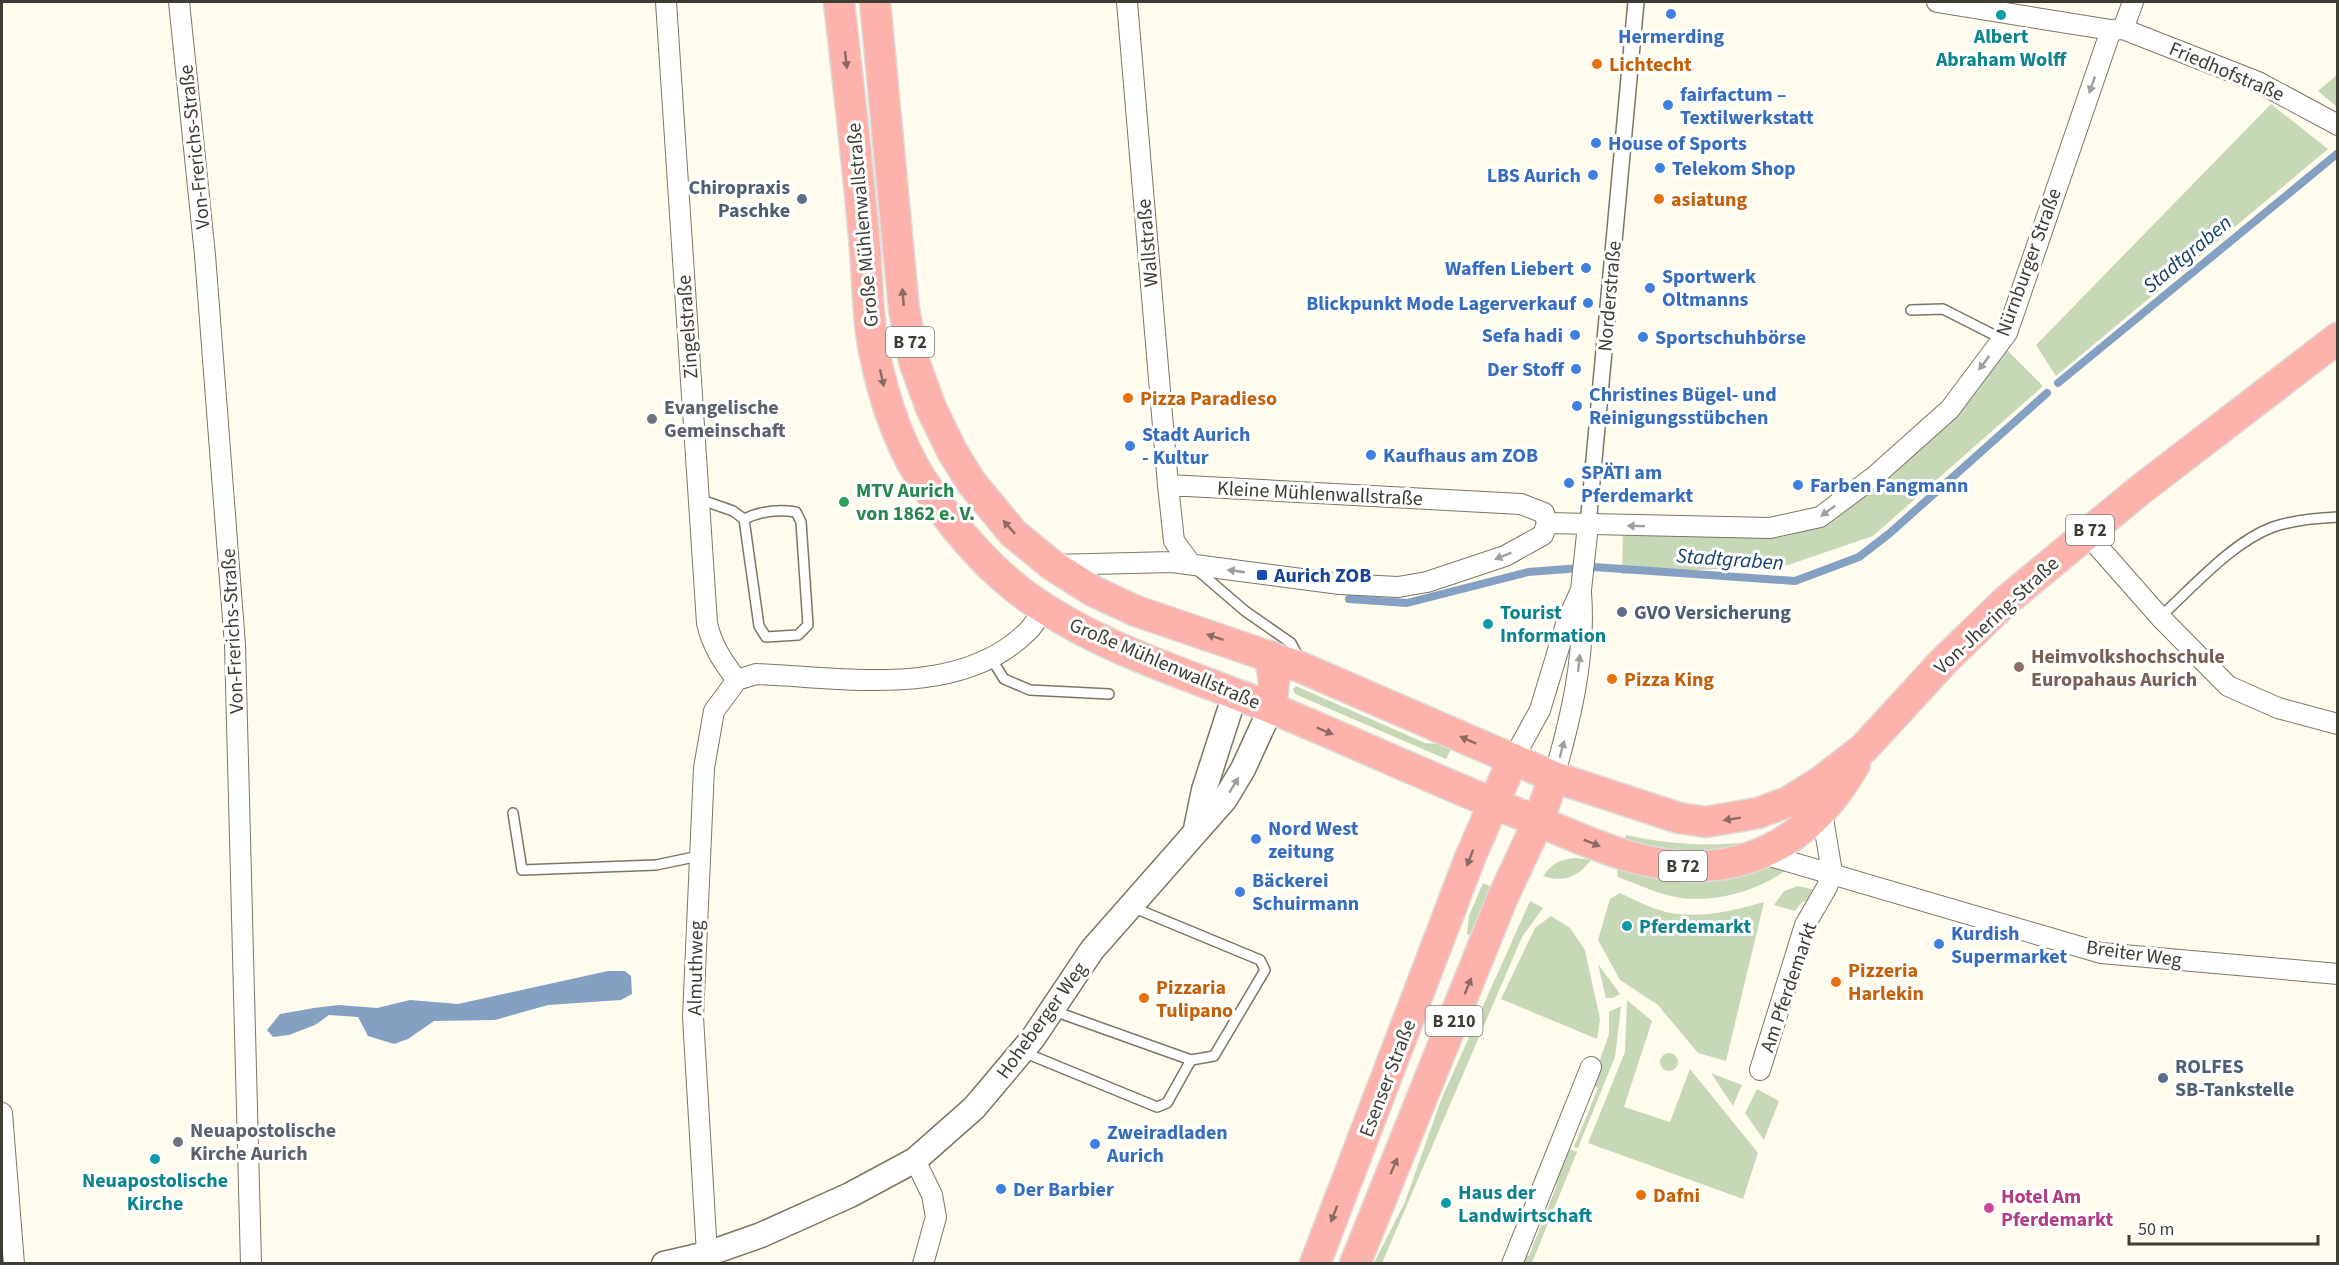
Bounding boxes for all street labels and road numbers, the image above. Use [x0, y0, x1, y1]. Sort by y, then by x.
street label: Friedhofstraße [2165, 35, 2289, 109]
street label: Von-Frerichs-Straße [172, 63, 218, 231]
street label: Große Mühlenwallstraße [840, 122, 886, 328]
street label: Nürnburger Straße [1989, 184, 2069, 340]
street label: Wallstraße [1130, 198, 1166, 288]
street label: Norderstraße [1591, 239, 1629, 353]
street label: Zingelstraße [670, 274, 706, 380]
road number: B 72 [886, 327, 934, 357]
street label: Kleine Mühlenwallstraße [1216, 475, 1424, 513]
road number: B 72 [2066, 515, 2114, 545]
street label: Von-Frerichs-Straße [215, 548, 251, 714]
street label: Von-Jhering-Straße [1928, 550, 2065, 681]
street label: Große Mühlenwallstraße [1065, 611, 1264, 717]
road number: B 72 [1659, 851, 1707, 881]
street label: Am Pferdemarkt [1754, 918, 1824, 1056]
street label: Almuthweg [681, 920, 711, 1016]
street label: Breiter Weg [2084, 933, 2183, 975]
street label: Hoheberger Weg [990, 956, 1094, 1085]
road number: B 210 [1426, 1006, 1482, 1036]
street label: Esenser Straße [1353, 1015, 1423, 1141]

